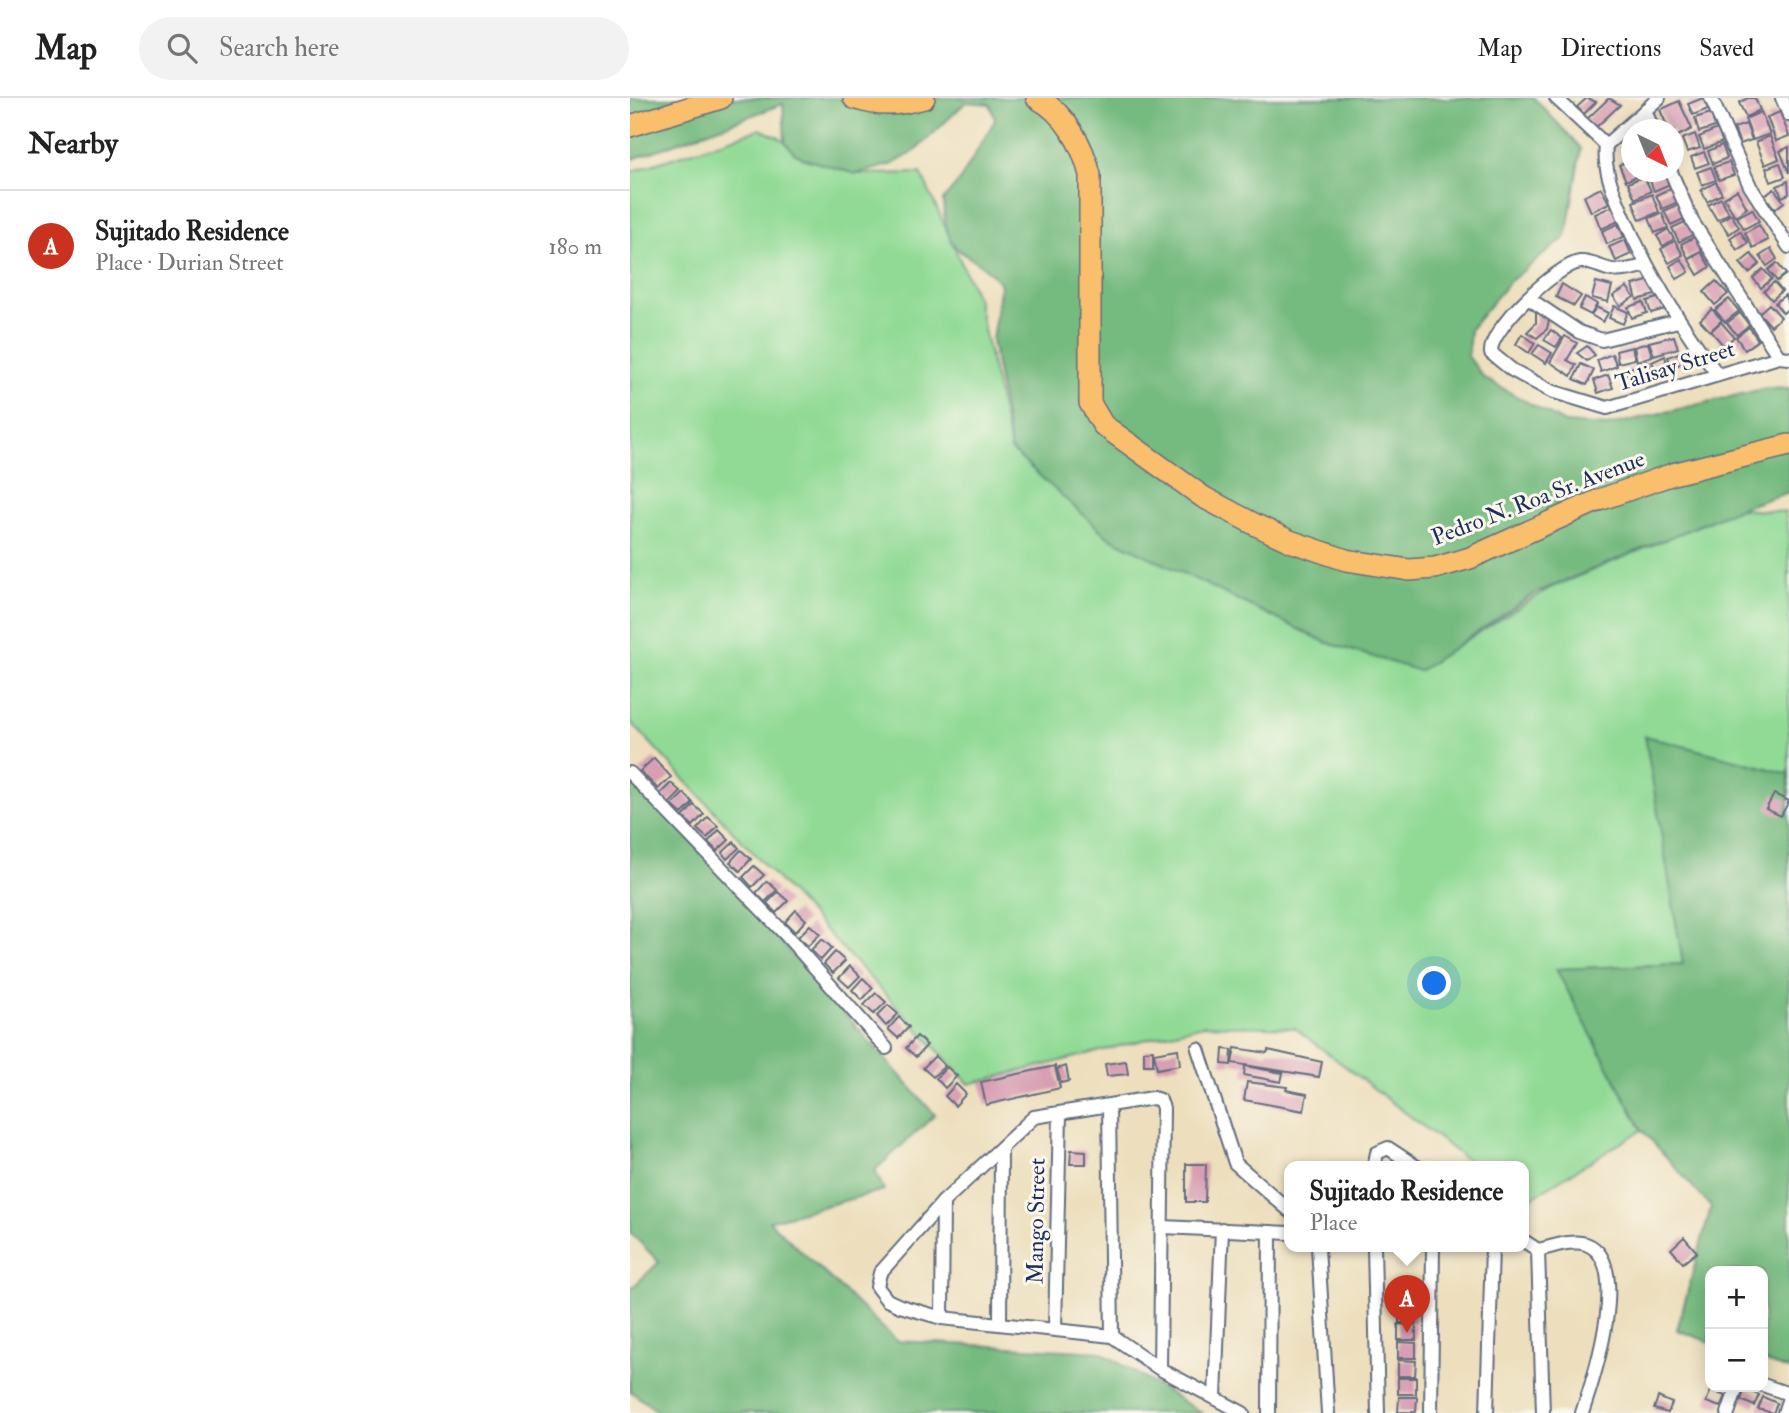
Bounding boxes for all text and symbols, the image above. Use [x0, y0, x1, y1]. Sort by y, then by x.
search box [139, 17, 629, 80]
text: Map [35, 28, 97, 69]
icon: search [163, 29, 201, 67]
text: Search here [219, 32, 339, 64]
text: Map [1477, 33, 1522, 64]
text: Directions [1560, 33, 1661, 64]
text: Saved [1699, 33, 1754, 64]
north arrow [1621, 119, 1684, 182]
text: Nearby [28, 125, 118, 162]
text: Sujitado Residence [95, 216, 289, 248]
text: A [44, 232, 58, 261]
text: 180 m [549, 232, 602, 261]
text: Place · Durian Street [95, 248, 284, 277]
street label: Talisay Street [1612, 334, 1738, 398]
street label: Pedro N. Roa Sr. Avenue [1427, 444, 1649, 552]
your location [1417, 966, 1451, 1000]
street label: Mango Street [1020, 1158, 1052, 1284]
popup [1284, 1161, 1529, 1252]
text: Sujitado Residence [1310, 1176, 1503, 1208]
text: Place [1310, 1208, 1357, 1237]
map controls [1705, 1266, 1768, 1392]
button: + [1705, 1266, 1768, 1329]
pin: A [1384, 1275, 1430, 1333]
button: − [1705, 1329, 1768, 1392]

